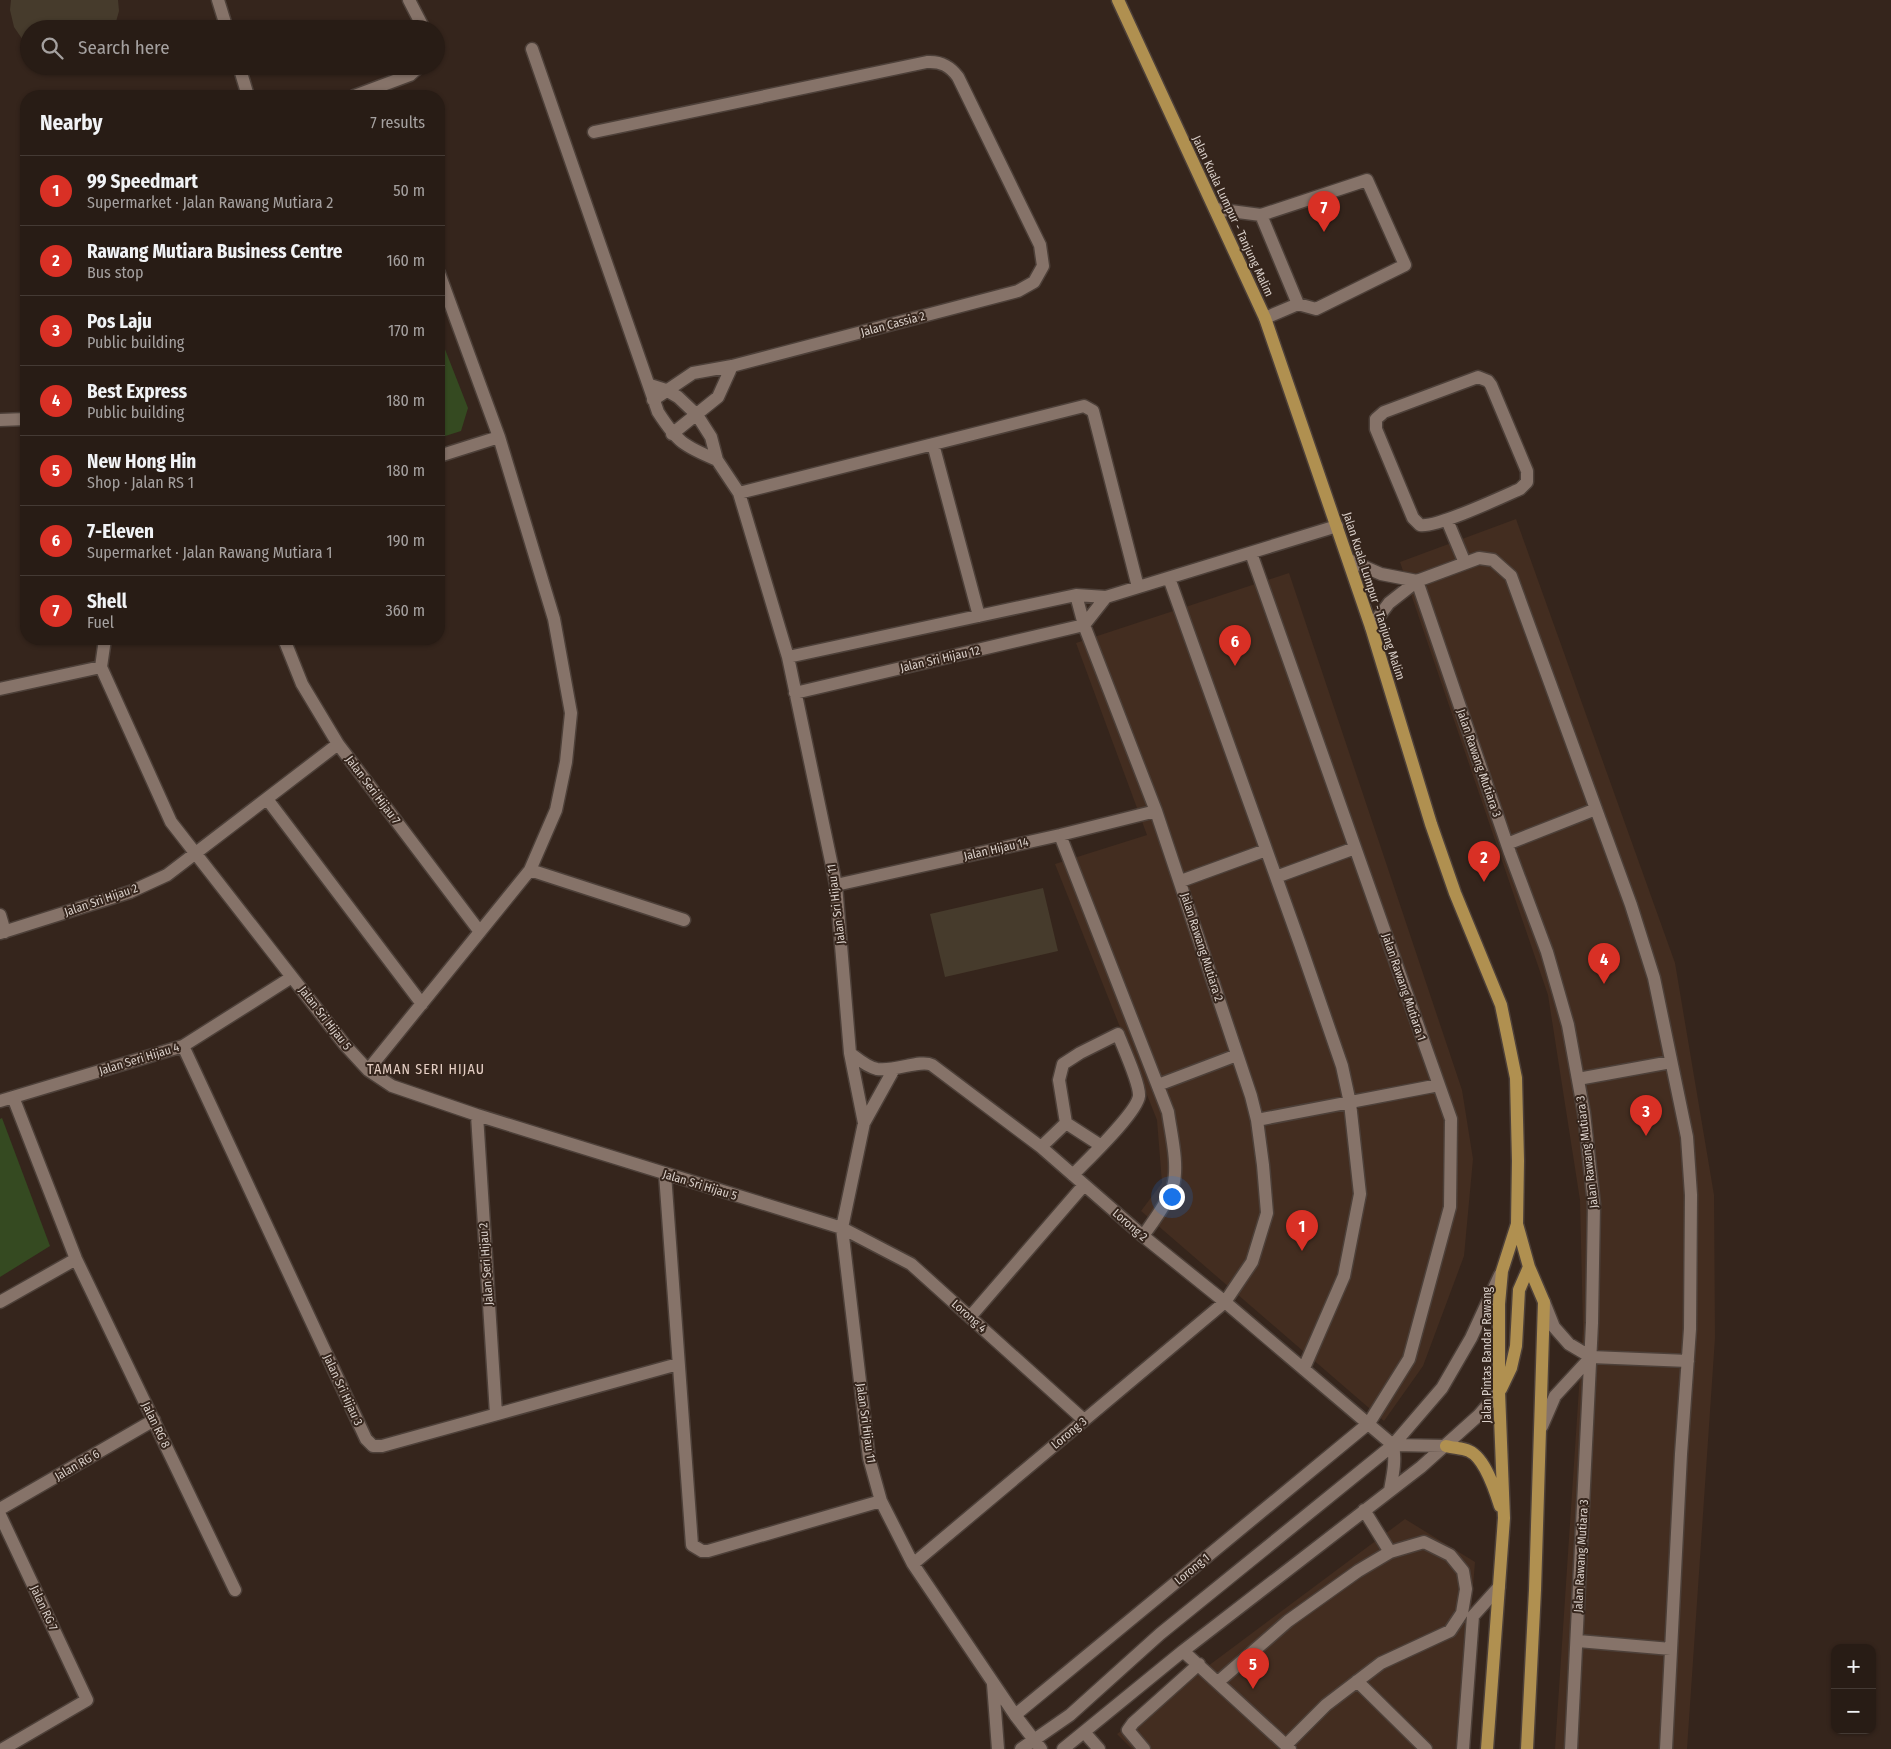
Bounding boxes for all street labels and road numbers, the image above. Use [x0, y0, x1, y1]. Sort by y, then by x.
street label: Jalan Kuala Lumpur - Tanjung Malim [1190, 133, 1276, 299]
street label: Jalan Cassia 2 [859, 309, 927, 339]
street label: Jalan Kuala Lumpur - Tanjung Malim [1340, 510, 1408, 682]
street label: Jalan Sri Hijau 12 [899, 643, 981, 675]
street label: Jalan Rawang Mutiara 3 [1454, 707, 1504, 819]
street label: Jalan Seri Hijau 7 [343, 753, 403, 827]
street label: Jalan Hijau 14 [962, 835, 1030, 863]
street label: Jalan Sri Hijau 11 [824, 863, 848, 945]
street label: Jalan Sri Hijau 2 [62, 881, 140, 919]
street label: Jalan Rawang Mutiara 2 [1178, 891, 1226, 1003]
street label: Jalan Rawang Mutiara 1 [1379, 931, 1429, 1043]
street label: Jalan Sri Hijau 5 [296, 983, 355, 1053]
street label: Jalan Seri Hijau 4 [97, 1040, 181, 1078]
street label: Jalan Rawang Mutiara 3 [1573, 1095, 1601, 1209]
street label: Jalan Sri Hijau 5 [661, 1167, 739, 1203]
street label: Lorong 2 [1110, 1206, 1150, 1244]
street label: Jalan Seri Hijau 2 [476, 1222, 496, 1306]
street label: Jalan Pintas Bandar Rawang [1480, 1287, 1494, 1423]
street label: Lorong 4 [949, 1297, 989, 1335]
street label: Jalan Sri Hijau 3 [320, 1352, 366, 1428]
street label: Jalan Sri Hijau 11 [853, 1382, 879, 1464]
street label: Jalan RG 8 [139, 1400, 173, 1450]
street label: Lorong 3 [1049, 1414, 1089, 1452]
street label: Jalan RG 6 [52, 1447, 102, 1483]
street label: Jalan Rawang Mutiara 3 [1571, 1499, 1591, 1613]
street label: Lorong 1 [1172, 1550, 1212, 1588]
street label: Jalan RG 7 [27, 1583, 61, 1633]

